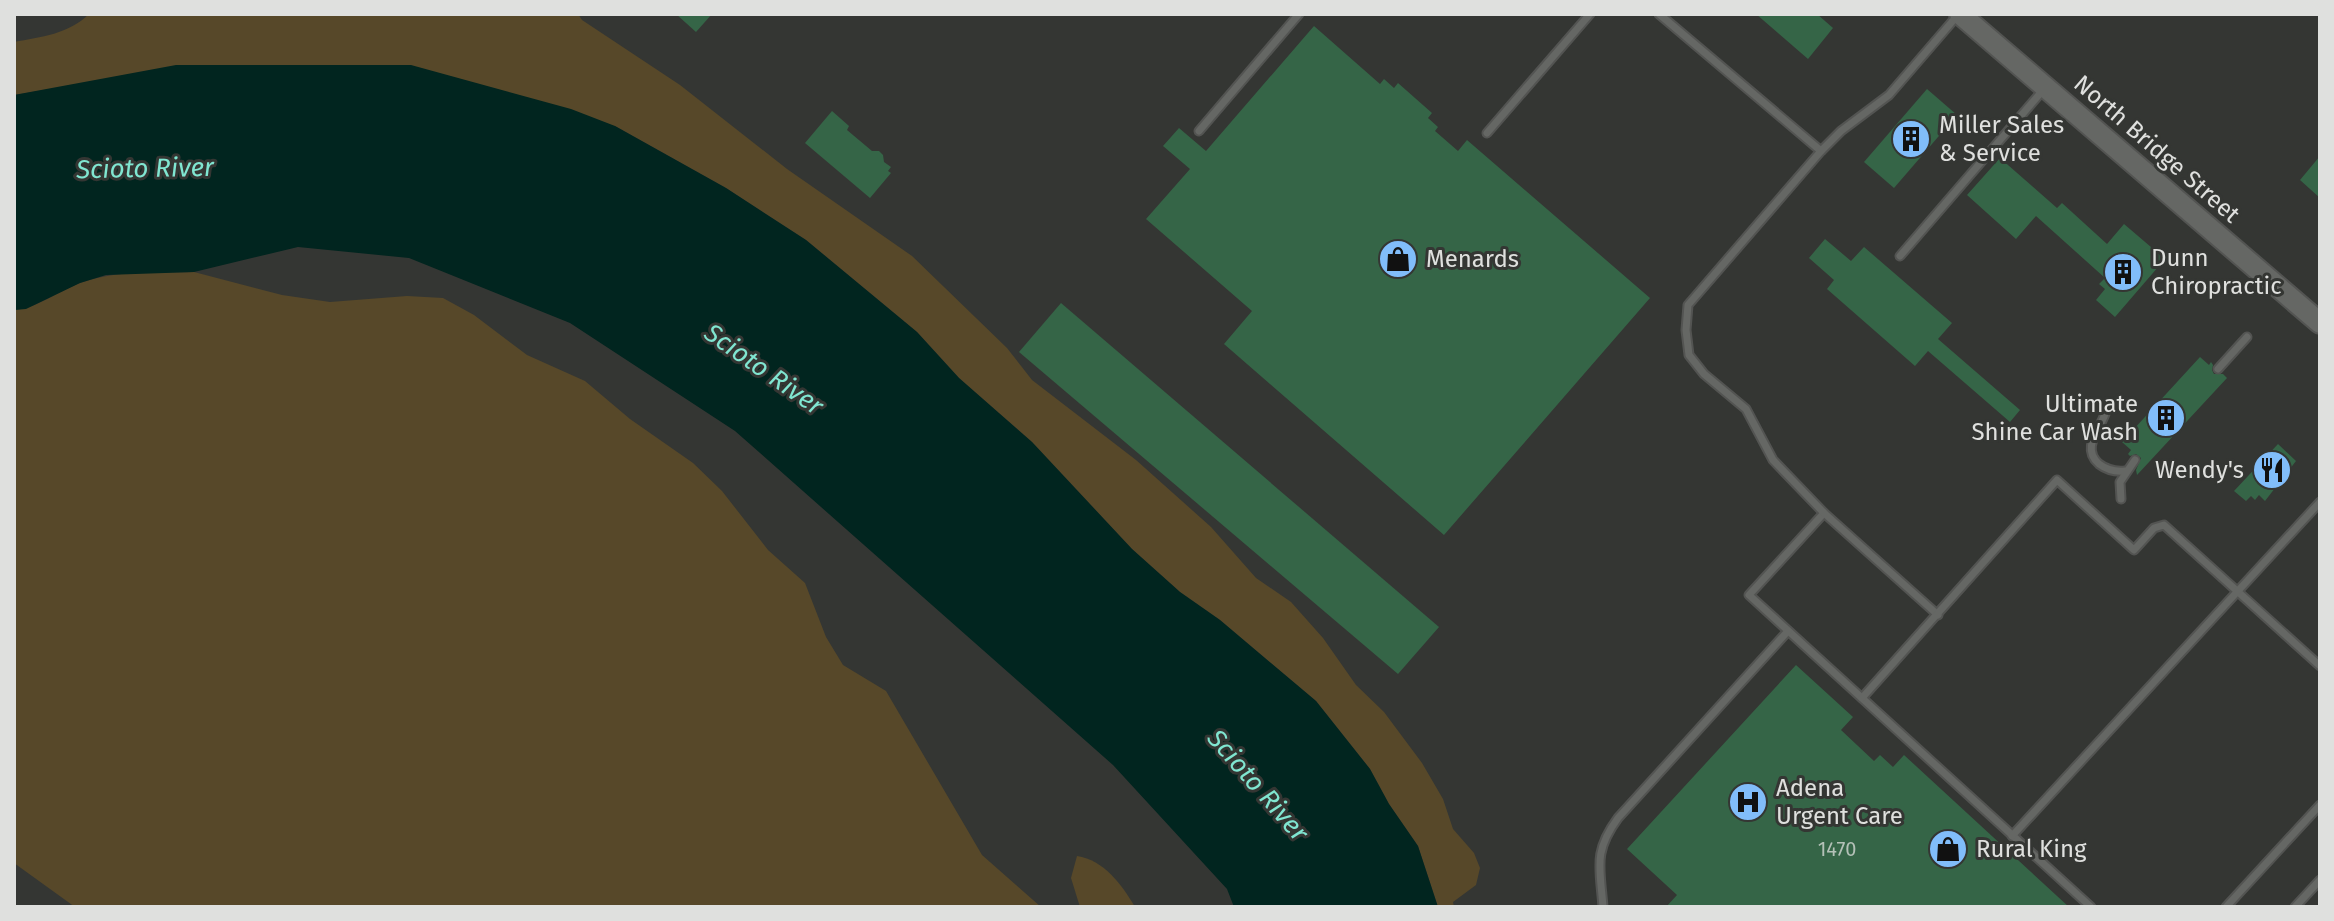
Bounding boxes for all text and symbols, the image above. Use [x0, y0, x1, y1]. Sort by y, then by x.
street label: North Bridge Street [2068, 69, 2246, 229]
place label: Miller Sales & Service [1939, 111, 2064, 167]
building icon: Miller Sales & Service [1890, 118, 1932, 160]
water label: Scioto River [75, 152, 215, 185]
shop icon: Menards [1377, 238, 1419, 280]
place label: Dunn Chiropractic [2151, 244, 2282, 300]
place label: Menards [1426, 245, 1519, 273]
building icon: Dunn Chiropractic [2102, 251, 2144, 293]
water label: Scioto River [698, 317, 830, 422]
place label: Ultimate Shine Car Wash [1972, 390, 2138, 446]
building icon: Ultimate Shine Car Wash [2145, 397, 2187, 439]
restaurant icon: Wendy's [2251, 449, 2293, 491]
place label: Wendy's [2155, 456, 2244, 484]
water label: Scioto River [1200, 722, 1315, 848]
place label: Adena Urgent Care [1776, 774, 1903, 830]
hospital icon: Adena Urgent Care [1727, 781, 1769, 823]
shop icon: Rural King [1927, 828, 1969, 870]
place label: Rural King [1976, 835, 2087, 863]
house number: 1470 [1818, 837, 1856, 861]

